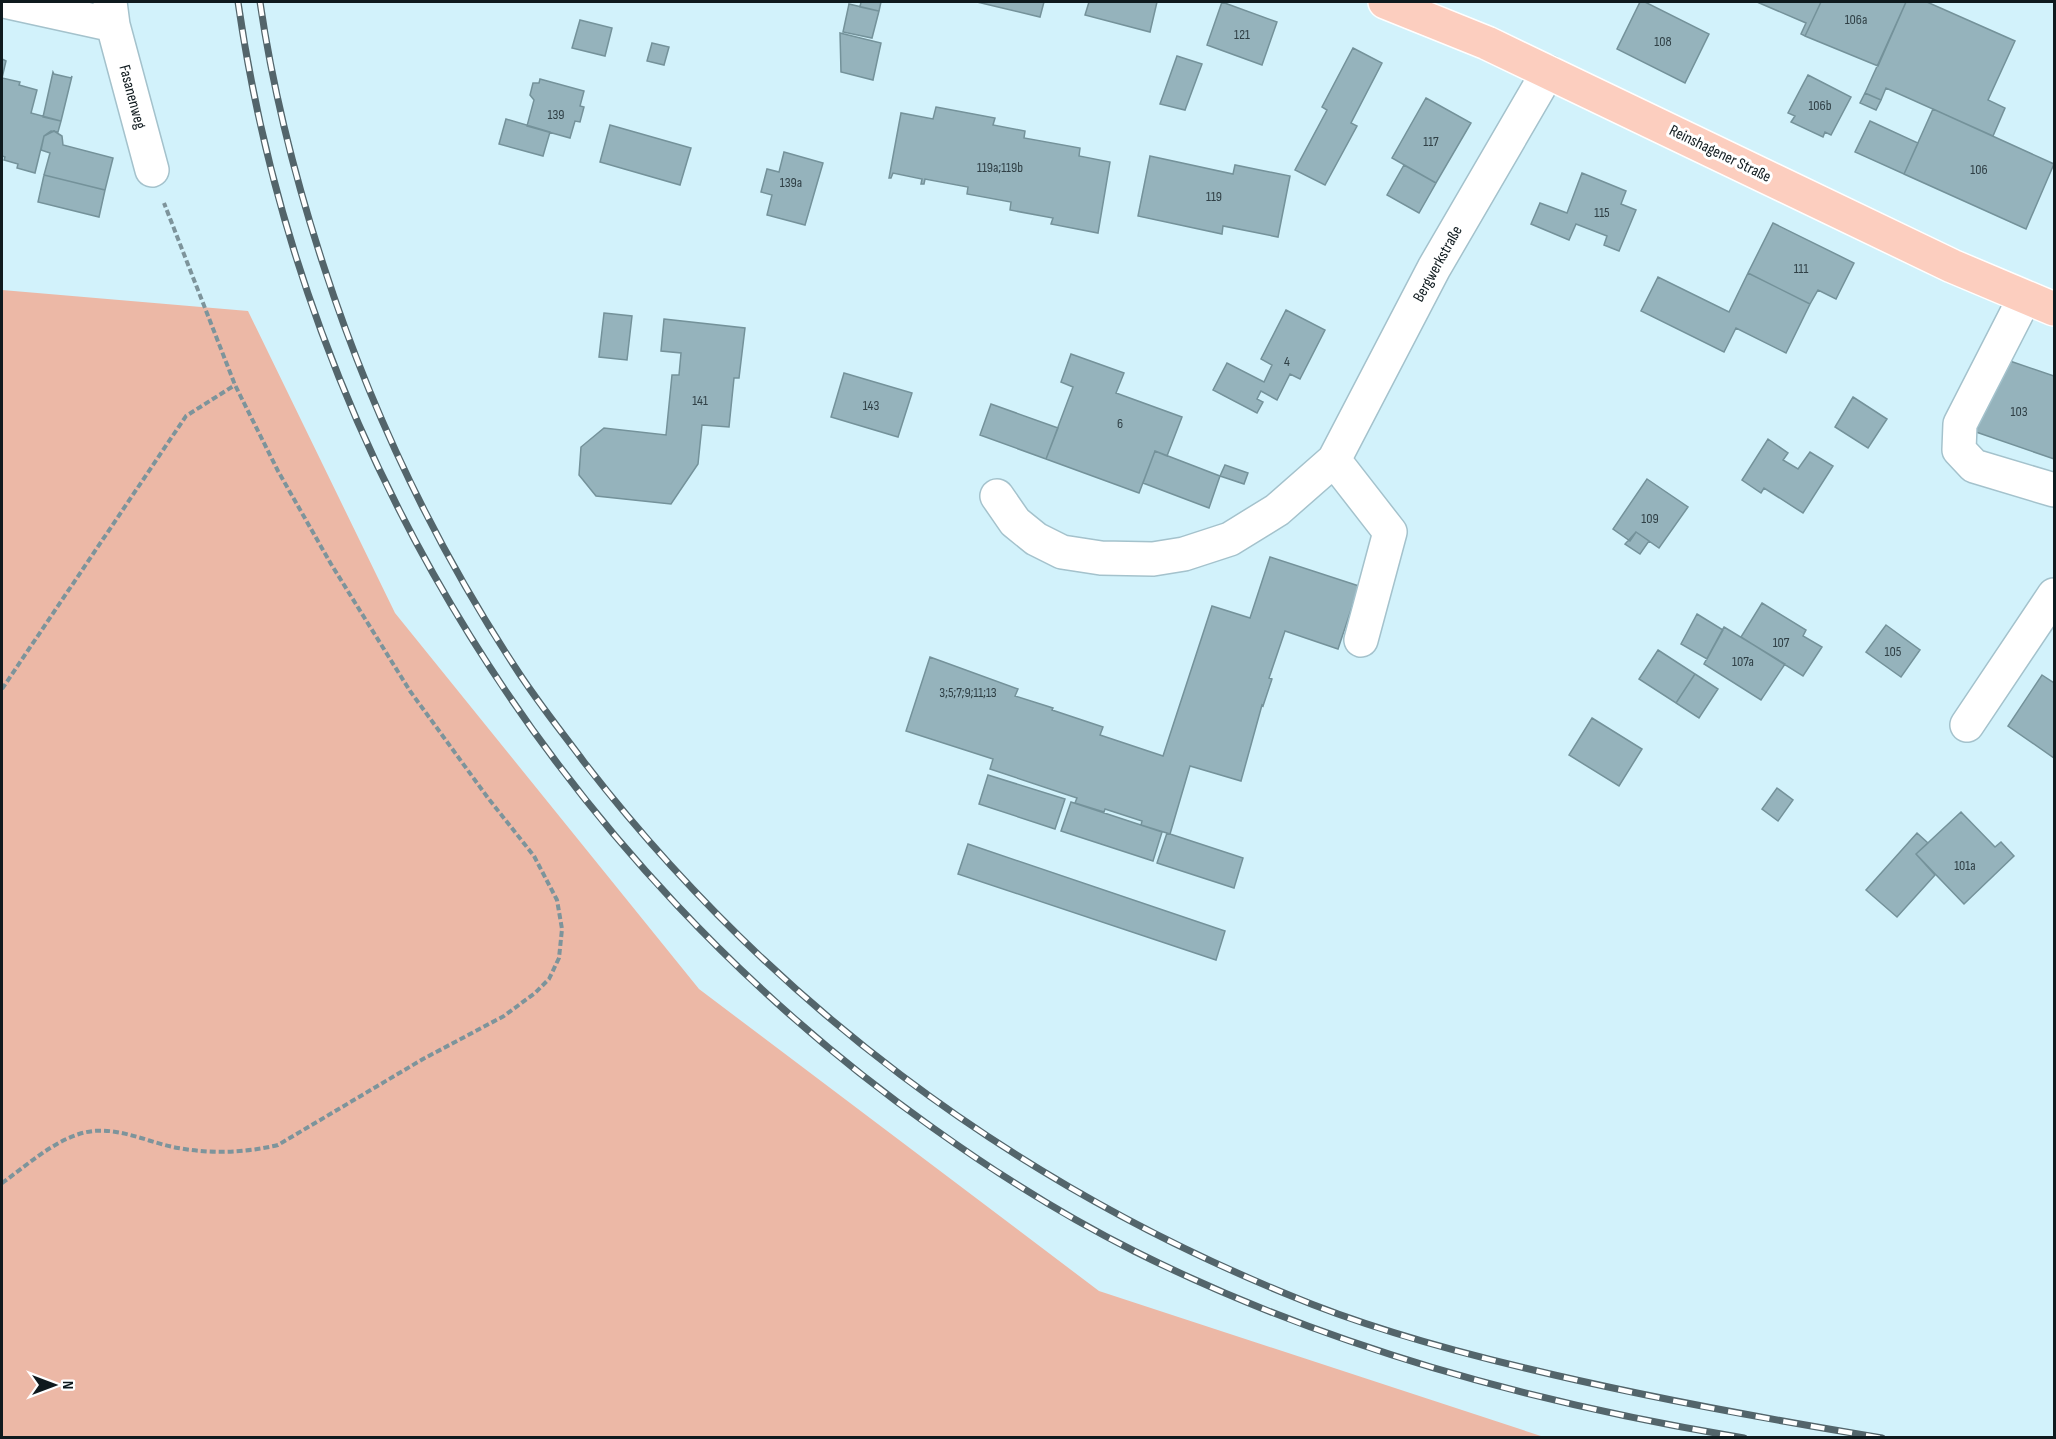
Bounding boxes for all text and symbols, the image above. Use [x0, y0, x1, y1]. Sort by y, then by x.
house number: 106a [1845, 11, 1867, 28]
house number: 121 [1234, 26, 1250, 43]
house number: 108 [1654, 33, 1672, 50]
street label: Fasanenweg [114, 63, 150, 131]
house number: 106b [1808, 97, 1832, 114]
house number: 139 [548, 106, 564, 123]
street label: Reinshagener Straße [1666, 121, 1774, 187]
house number: 117 [1423, 133, 1439, 150]
house number: 119a;119b [977, 159, 1023, 176]
house number: 106 [1970, 161, 1988, 178]
house number: 139a [780, 174, 802, 191]
house number: 119 [1206, 188, 1222, 205]
house number: 115 [1594, 204, 1610, 221]
street label: Bergwerkstraße [1409, 223, 1467, 305]
house number: 111 [1794, 260, 1808, 277]
house number: 4 [1284, 353, 1290, 370]
house number: 141 [692, 392, 708, 409]
house number: 143 [863, 397, 879, 414]
house number: 103 [2010, 403, 2028, 420]
house number: 6 [1117, 415, 1123, 432]
house number: 109 [1641, 510, 1659, 527]
house number: 107 [1773, 634, 1790, 651]
house number: 105 [1885, 643, 1902, 660]
house number: 107a [1732, 653, 1754, 670]
house number: 3;5;7;9;11;13 [939, 684, 997, 701]
house number: 101a [1954, 857, 1976, 874]
north arrow [24, 1355, 84, 1415]
text: N [58, 1381, 77, 1389]

